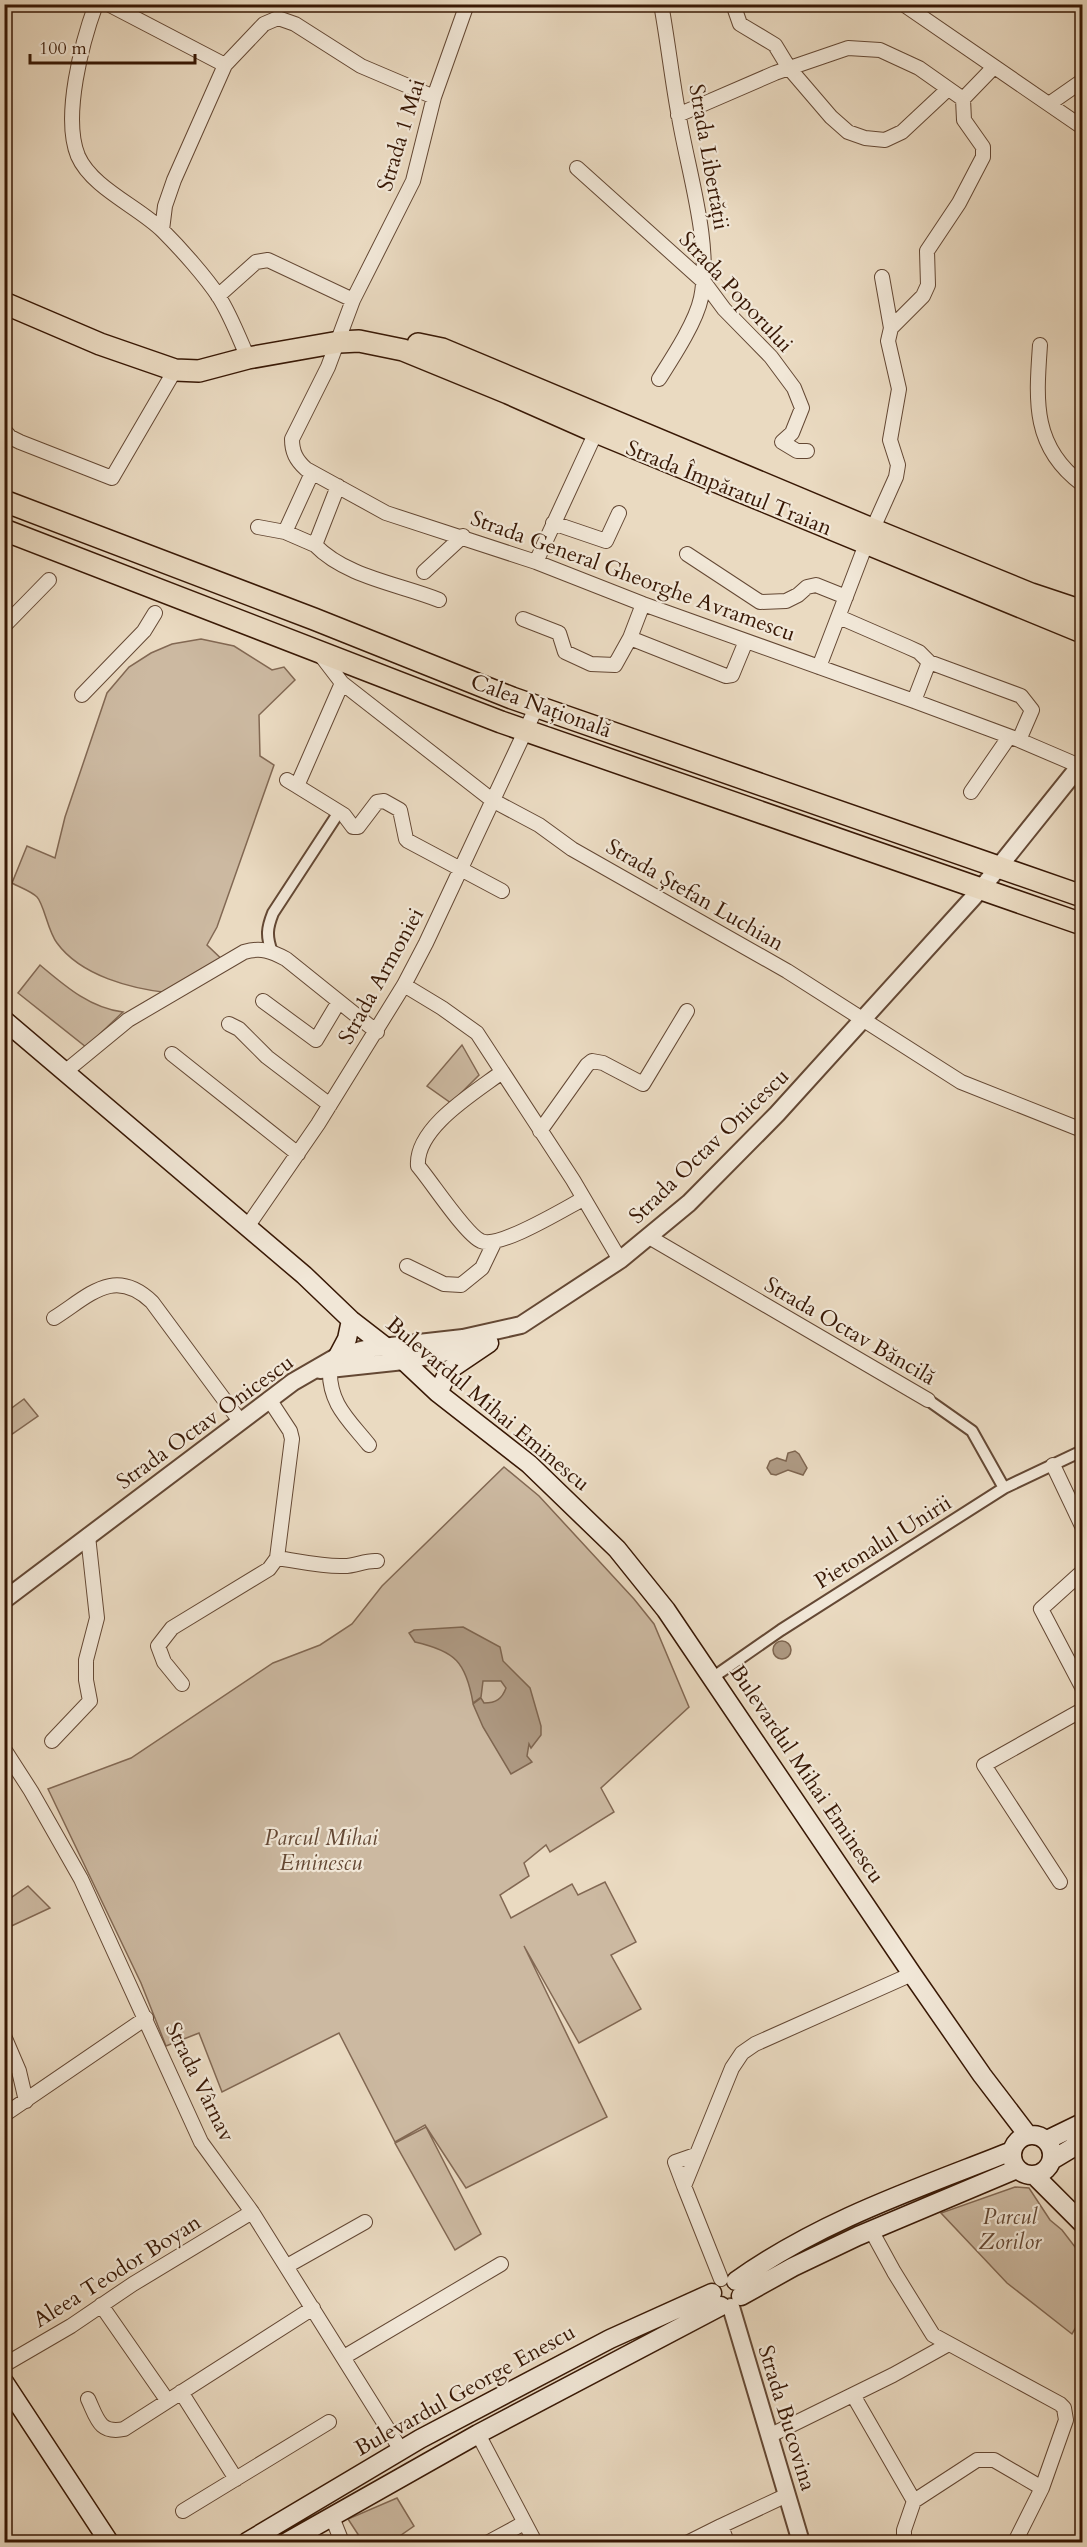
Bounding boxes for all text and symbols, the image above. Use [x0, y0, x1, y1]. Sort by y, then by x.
scale bar [30, 27, 195, 65]
text: 100 m [39, 36, 87, 61]
street label: Strada 1 Mai [370, 75, 432, 195]
street label: Strada Libertății [681, 82, 737, 232]
street label: Strada Poporului [672, 225, 800, 359]
street label: Strada Împăratul Traian [622, 433, 837, 543]
street label: Strada General Gheorghe Avramescu [466, 503, 800, 649]
street label: Calea Națională [467, 667, 616, 746]
street label: Strada Ștefan Luchian [601, 832, 790, 958]
street label: Strada Armoniei [331, 902, 431, 1050]
street label: Strada Octav Onicescu [622, 1061, 796, 1231]
street label: Strada Octav Băncilă [759, 1270, 942, 1393]
street label: Bulevardul Mihai Eminescu [380, 1310, 596, 1498]
street label: Strada Octav Onicescu [110, 1347, 300, 1497]
street label: Pietonalul Unirii [809, 1488, 957, 1596]
street label: Bulevardul Mihai Eminescu [723, 1659, 891, 1889]
park label: Parcul Mihai Eminescu [264, 1823, 379, 1878]
street label: Strada Vârnav [158, 2017, 242, 2148]
park label: Parcul Zorilor [979, 2202, 1042, 2257]
street label: Aleea Teodor Boyan [27, 2207, 207, 2335]
street label: Bulevardul George Enescu [349, 2317, 581, 2463]
street label: Strada Bucovina [751, 2341, 824, 2495]

